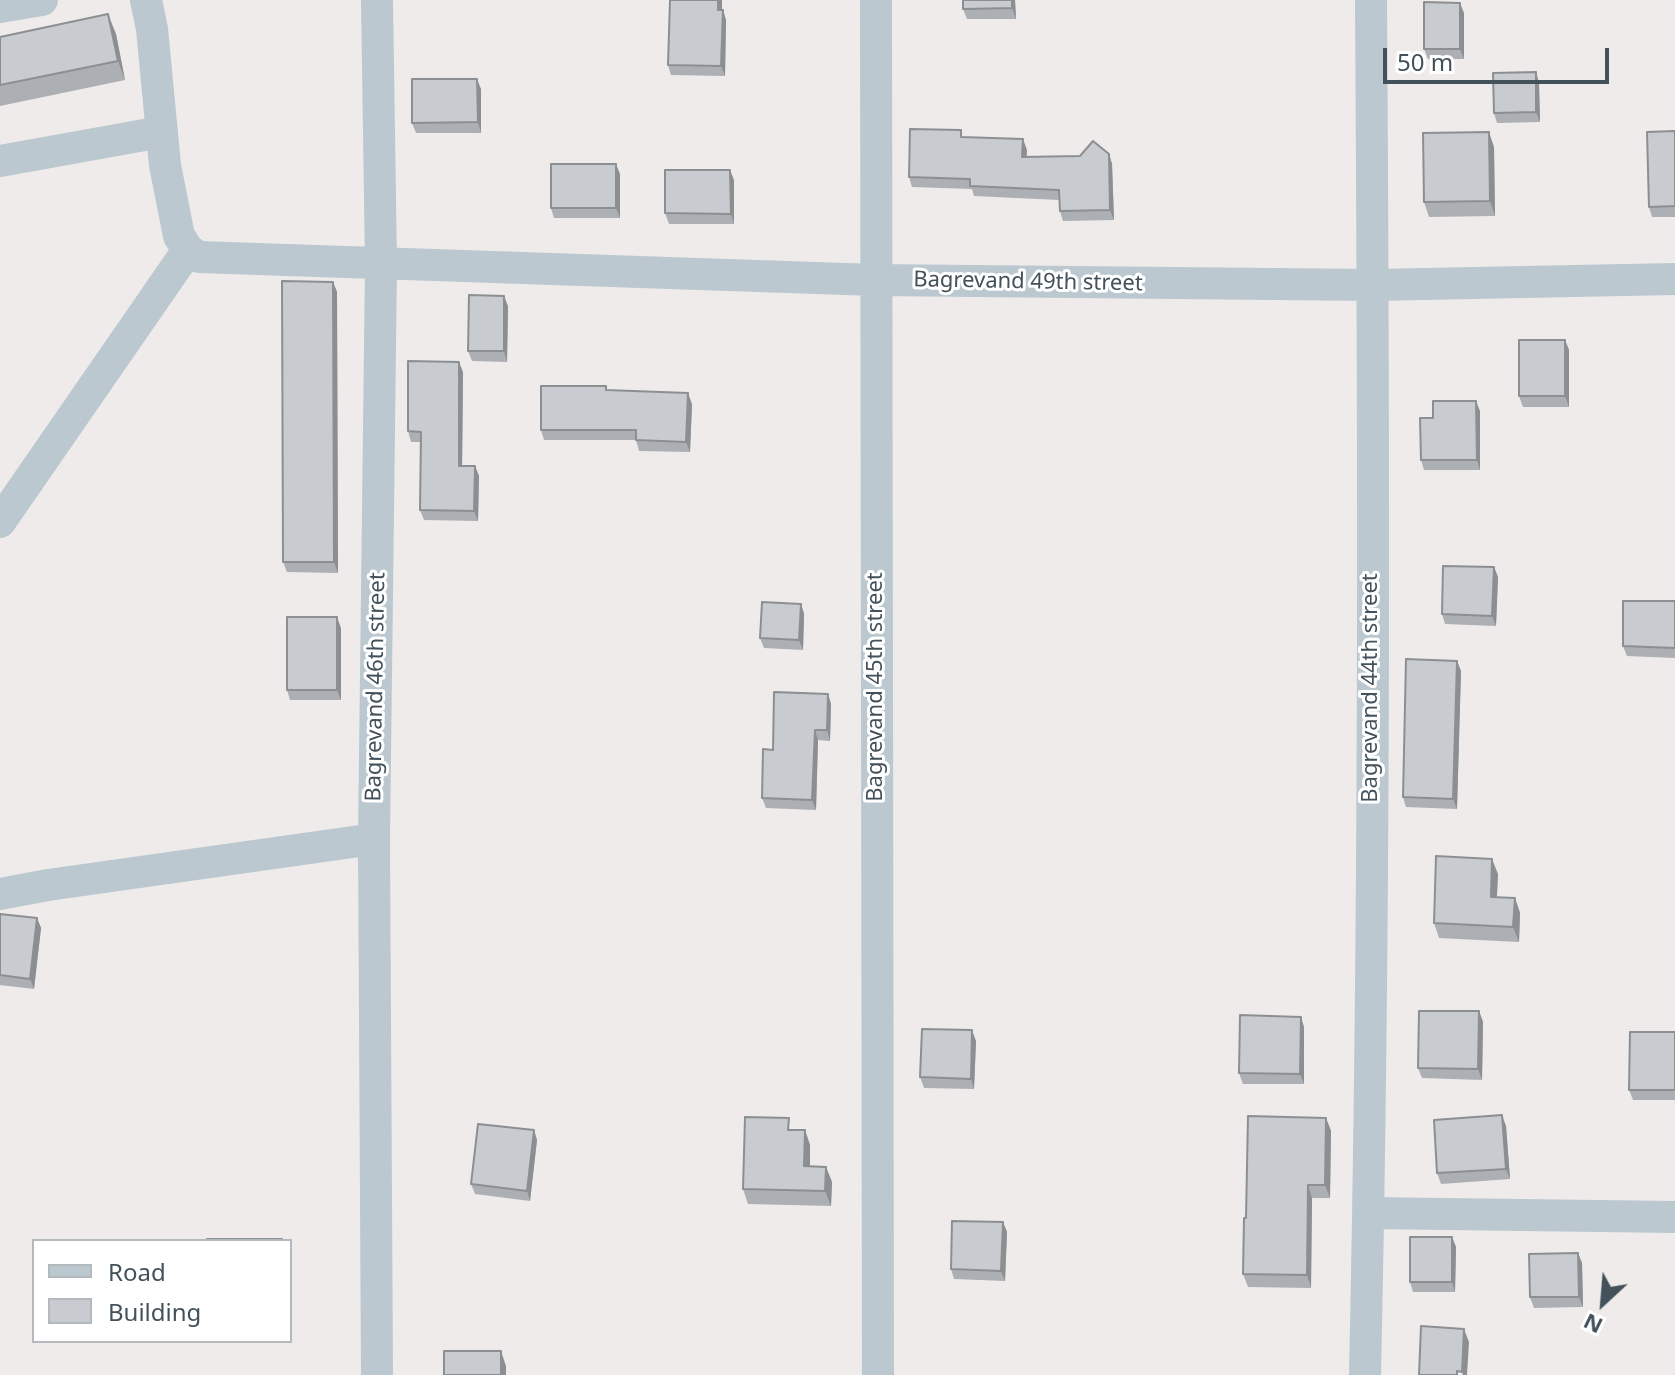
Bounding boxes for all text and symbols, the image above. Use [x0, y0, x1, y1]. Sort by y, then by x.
scale bar [1387, 32, 1613, 82]
text: 50 m [1397, 45, 1453, 78]
street label: Bagrevand 49th street [913, 267, 1143, 297]
street label: Bagrevand 46th street [361, 572, 391, 802]
street label: Bagrevand 45th street [863, 572, 889, 802]
street label: Bagrevand 44th street [1358, 573, 1384, 803]
legend [32, 1239, 292, 1343]
text: Road [108, 1255, 166, 1288]
north arrow [1563, 1263, 1643, 1343]
text: Building [108, 1295, 201, 1328]
text: N [1578, 1307, 1607, 1342]

